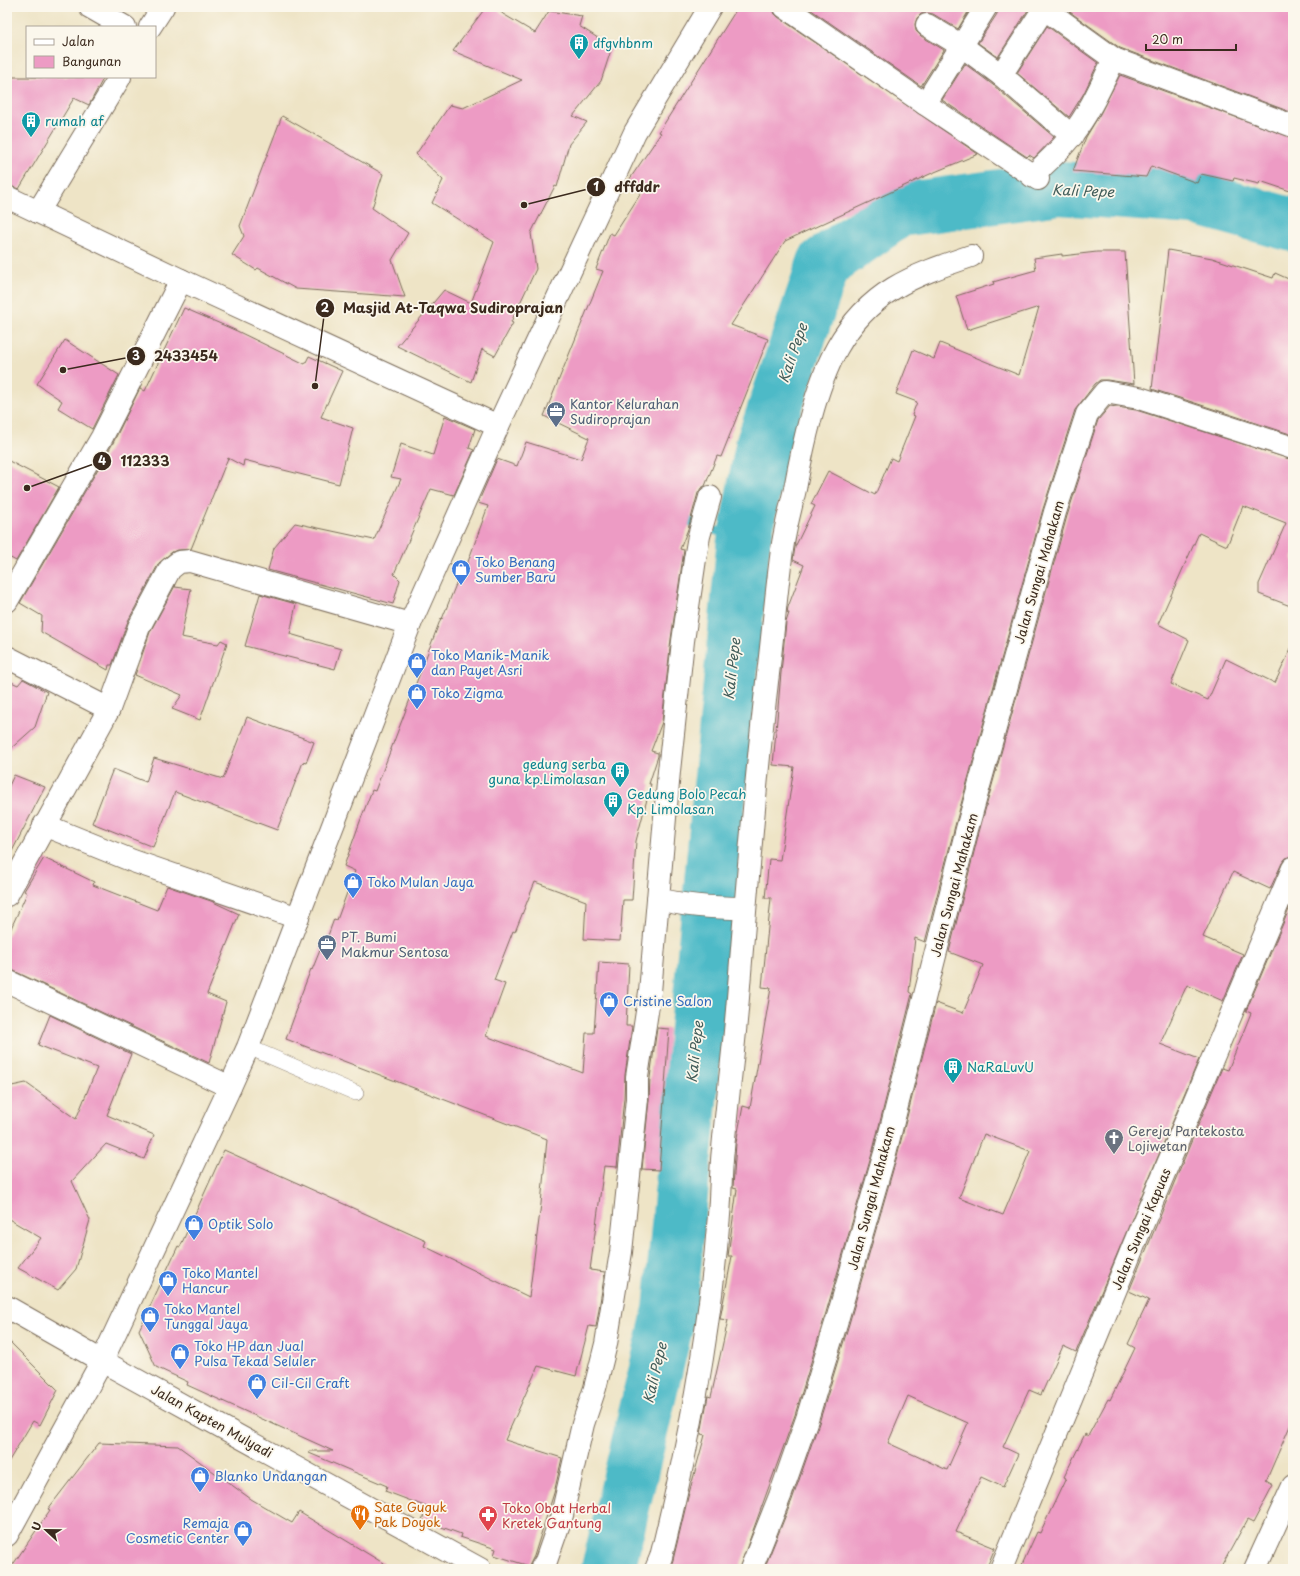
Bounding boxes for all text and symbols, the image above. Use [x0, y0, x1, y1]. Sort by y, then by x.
legend [26, 26, 156, 78]
scale bar [1146, 26, 1236, 52]
text: 20 m [1152, 30, 1183, 48]
text: Jalan [62, 32, 95, 50]
building icon: dfgvhbnm [568, 32, 590, 60]
place label: dfgvhbnm [593, 33, 653, 52]
text: Bangunan [62, 52, 121, 70]
building icon: rumah af [20, 110, 42, 138]
place label: rumah af [45, 111, 105, 130]
callout: dffddr [586, 174, 667, 200]
text: dffddr [614, 176, 660, 197]
text: 1 [593, 177, 599, 195]
water label: Kali Pepe [1052, 179, 1116, 202]
callout: Masjid At-Taqwa Sudiroprajan [315, 295, 571, 321]
text: Masjid At-Taqwa Sudiroprajan [343, 297, 563, 318]
text: 2 [321, 298, 330, 316]
water label: Kali Pepe [773, 319, 813, 386]
callout: 2433454 [126, 343, 226, 369]
text: 2433454 [154, 345, 219, 366]
text: 3 [132, 346, 140, 364]
place label: Kantor Kelurahan Sudiroprajan [570, 394, 679, 428]
office icon: Kantor Kelurahan Sudiroprajan [545, 400, 567, 428]
callout: 112333 [92, 448, 177, 474]
text: 112333 [121, 450, 169, 471]
text: 4 [98, 451, 106, 469]
street label: Jalan Sungai Mahakam [1009, 498, 1068, 646]
place label: Toko Benang Sumber Baru [475, 552, 556, 586]
shop icon: Toko Benang Sumber Baru [450, 558, 472, 586]
water label: Kali Pepe [718, 636, 745, 701]
place label: Toko Manik-Manik dan Payet Asri [431, 645, 550, 679]
shop icon: Toko Manik-Manik dan Payet Asri [406, 651, 428, 679]
shop icon: Toko Zigma [406, 682, 428, 710]
place label: Toko Zigma [431, 683, 504, 702]
place label: gedung serba guna kp.Limolasan [489, 754, 607, 788]
building icon: gedung serba guna kp.Limolasan [609, 760, 631, 788]
place label: Gedung Bolo Pecah Kp. Limolasan [627, 784, 747, 818]
building icon: Gedung Bolo Pecah Kp. Limolasan [602, 790, 624, 818]
street label: Jalan Sungai Mahakam [925, 811, 982, 959]
shop icon: Toko Mulan Jaya [342, 871, 364, 899]
place label: Toko Mulan Jaya [367, 872, 475, 891]
place label: PT. Bumi Makmur Sentosa [341, 927, 450, 961]
office icon: PT. Bumi Makmur Sentosa [316, 933, 338, 961]
shop icon: Cristine Salon [598, 990, 620, 1018]
place label: Cristine Salon [623, 991, 712, 1010]
water label: Kali Pepe [681, 1019, 708, 1084]
building icon: NaRaLuvU [942, 1056, 964, 1084]
place label: NaRaLuvU [967, 1057, 1034, 1076]
place label: Gereja Pantekosta Lojiwetan [1128, 1121, 1245, 1155]
street label: Jalan Sungai Mahakam [842, 1124, 899, 1272]
church icon: Gereja Pantekosta Lojiwetan [1103, 1127, 1125, 1155]
street label: Jalan Sungai Kapuas [1106, 1165, 1175, 1293]
shop icon: Optik Solo [183, 1213, 205, 1241]
place label: Optik Solo [208, 1214, 273, 1233]
place label: Toko Mantel Hancur [182, 1263, 258, 1297]
shop icon: Toko Mantel Hancur [157, 1269, 179, 1297]
place label: Toko Mantel Tunggal Jaya [164, 1299, 249, 1333]
shop icon: Toko Mantel Tunggal Jaya [139, 1305, 161, 1333]
place label: Toko HP dan Jual Pulsa Tekad Seluler [194, 1336, 317, 1370]
water label: Kali Pepe [637, 1339, 672, 1405]
shop icon: Toko HP dan Jual Pulsa Tekad Seluler [169, 1342, 191, 1370]
shop icon: Cil-Cil Craft [246, 1372, 268, 1400]
place label: Cil-Cil Craft [271, 1373, 349, 1392]
street label: Jalan Kapten Mulyadi [148, 1379, 276, 1462]
shop icon: Blanko Undangan [189, 1465, 211, 1493]
place label: Blanko Undangan [214, 1466, 327, 1485]
place label: Sate Guguk Pak Doyok [374, 1497, 448, 1531]
place label: Toko Obat Herbal Kretek Gantung [502, 1498, 611, 1532]
restaurant icon: Sate Guguk Pak Doyok [349, 1503, 371, 1531]
pharmacy icon: Toko Obat Herbal Kretek Gantung [477, 1504, 499, 1532]
north arrow [26, 1510, 66, 1550]
place label: Remaja Cosmetic Center [126, 1513, 230, 1547]
text: U [27, 1519, 46, 1533]
shop icon: Remaja Cosmetic Center [232, 1519, 254, 1547]

